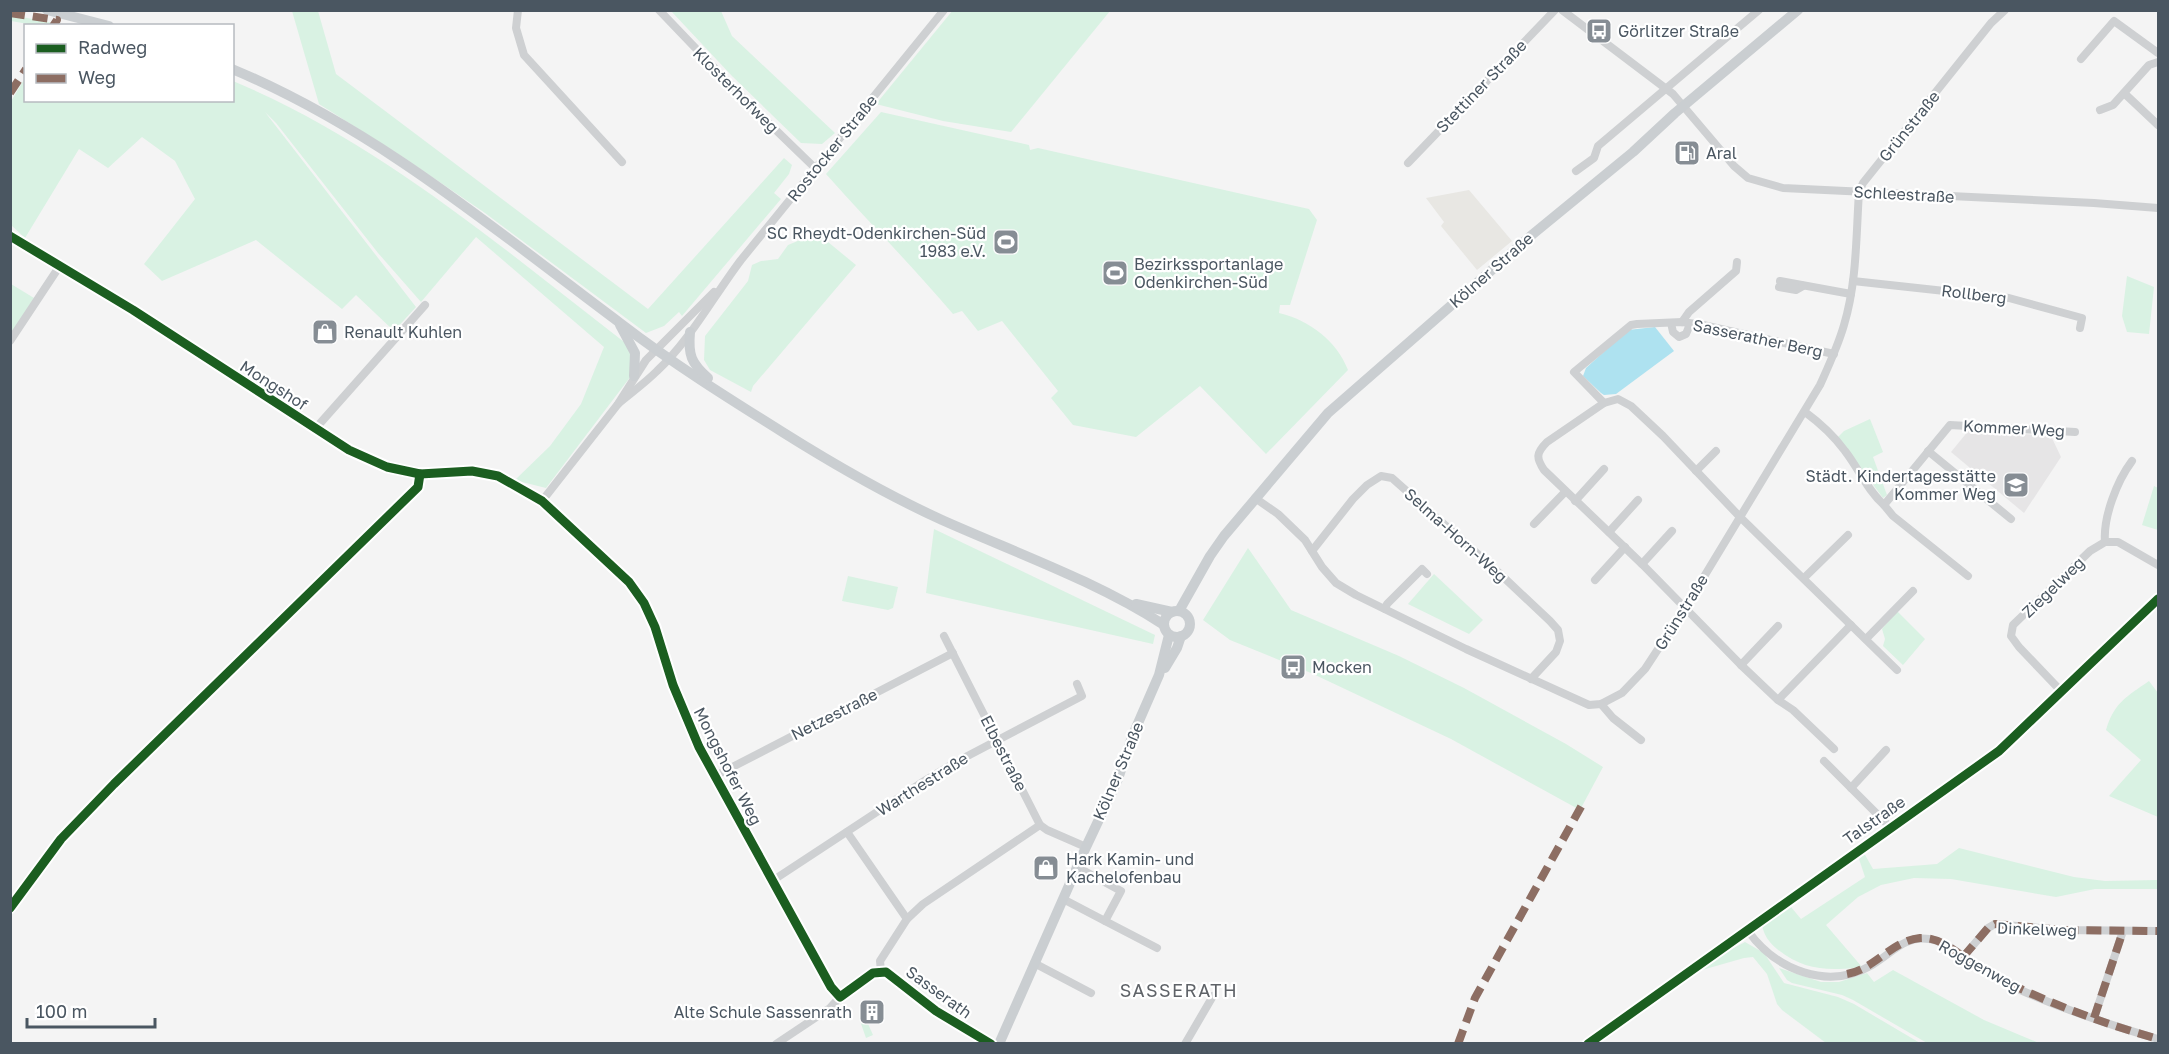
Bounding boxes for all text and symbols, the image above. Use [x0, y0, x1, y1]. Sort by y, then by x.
bus stop icon: Görlitzer Straße [1584, 16, 1614, 46]
place label: Görlitzer Straße [1618, 21, 1739, 41]
legend [24, 24, 234, 102]
street label: Stettiner Straße [1431, 35, 1531, 137]
text: Radweg [78, 36, 147, 58]
street label: Klosterhofweg [689, 43, 783, 137]
text: Weg [78, 66, 116, 88]
street label: Grünstraße [1874, 86, 1944, 166]
street label: Rostocker Straße [783, 91, 881, 205]
fuel station icon: Aral [1672, 138, 1702, 168]
place label: Aral [1706, 143, 1737, 163]
street label: Schleestraße [1853, 181, 1955, 207]
place label: SC Rheydt-Odenkirchen-Süd 1983 e.V. [767, 223, 986, 261]
sports icon: SC Rheydt-Odenkirchen-Süd 1983 e.V. [991, 227, 1021, 257]
street label: Kölner Straße [1445, 228, 1537, 312]
place label: Bezirkssportanlage Odenkirchen-Süd [1134, 254, 1283, 292]
sports icon: Bezirkssportanlage Odenkirchen-Süd [1100, 258, 1130, 288]
street label: Rollberg [1940, 280, 2008, 308]
street label: Sasserather Berg [1691, 314, 1825, 362]
shop icon: Renault Kuhlen [310, 317, 340, 347]
place label: Renault Kuhlen [344, 322, 462, 342]
street label: Mongshof [236, 356, 312, 414]
street label: Kommer Weg [1963, 415, 2065, 441]
place label: Städt. Kindertagesstätte Kommer Weg [1806, 466, 1996, 504]
school or university icon: Städt. Kindertagesstätte Kommer Weg [2001, 470, 2031, 500]
street label: Selma-Horn-Weg [1400, 484, 1512, 586]
street label: Ziegelweg [2018, 552, 2088, 622]
street label: Grünstraße [1650, 570, 1712, 654]
bus stop icon: Mocken [1278, 652, 1308, 682]
place label: Mocken [1312, 657, 1372, 677]
street label: Netzestraße [788, 684, 880, 744]
street label: Mongshofer Weg [690, 704, 766, 828]
street label: Elbestraße [976, 712, 1032, 794]
street label: Kölner Straße [1088, 719, 1148, 823]
street label: Warthestraße [872, 748, 972, 820]
street label: Talstraße [1839, 791, 1909, 849]
place label: Hark Kamin- und Kachelofenbau [1066, 849, 1194, 887]
shop icon: Hark Kamin- und Kachelofenbau [1031, 853, 1061, 883]
street label: Dinkelweg [1997, 918, 2077, 940]
street label: Roggenweg [1935, 935, 2025, 997]
street label: Sasserath [902, 961, 976, 1023]
district label: SASSERATH [1120, 979, 1238, 1001]
scale bar [27, 991, 154, 1029]
building icon: Alte Schule Sassenrath [857, 997, 887, 1027]
text: 100 m [36, 1000, 87, 1022]
place label: Alte Schule Sassenrath [674, 1002, 852, 1022]

